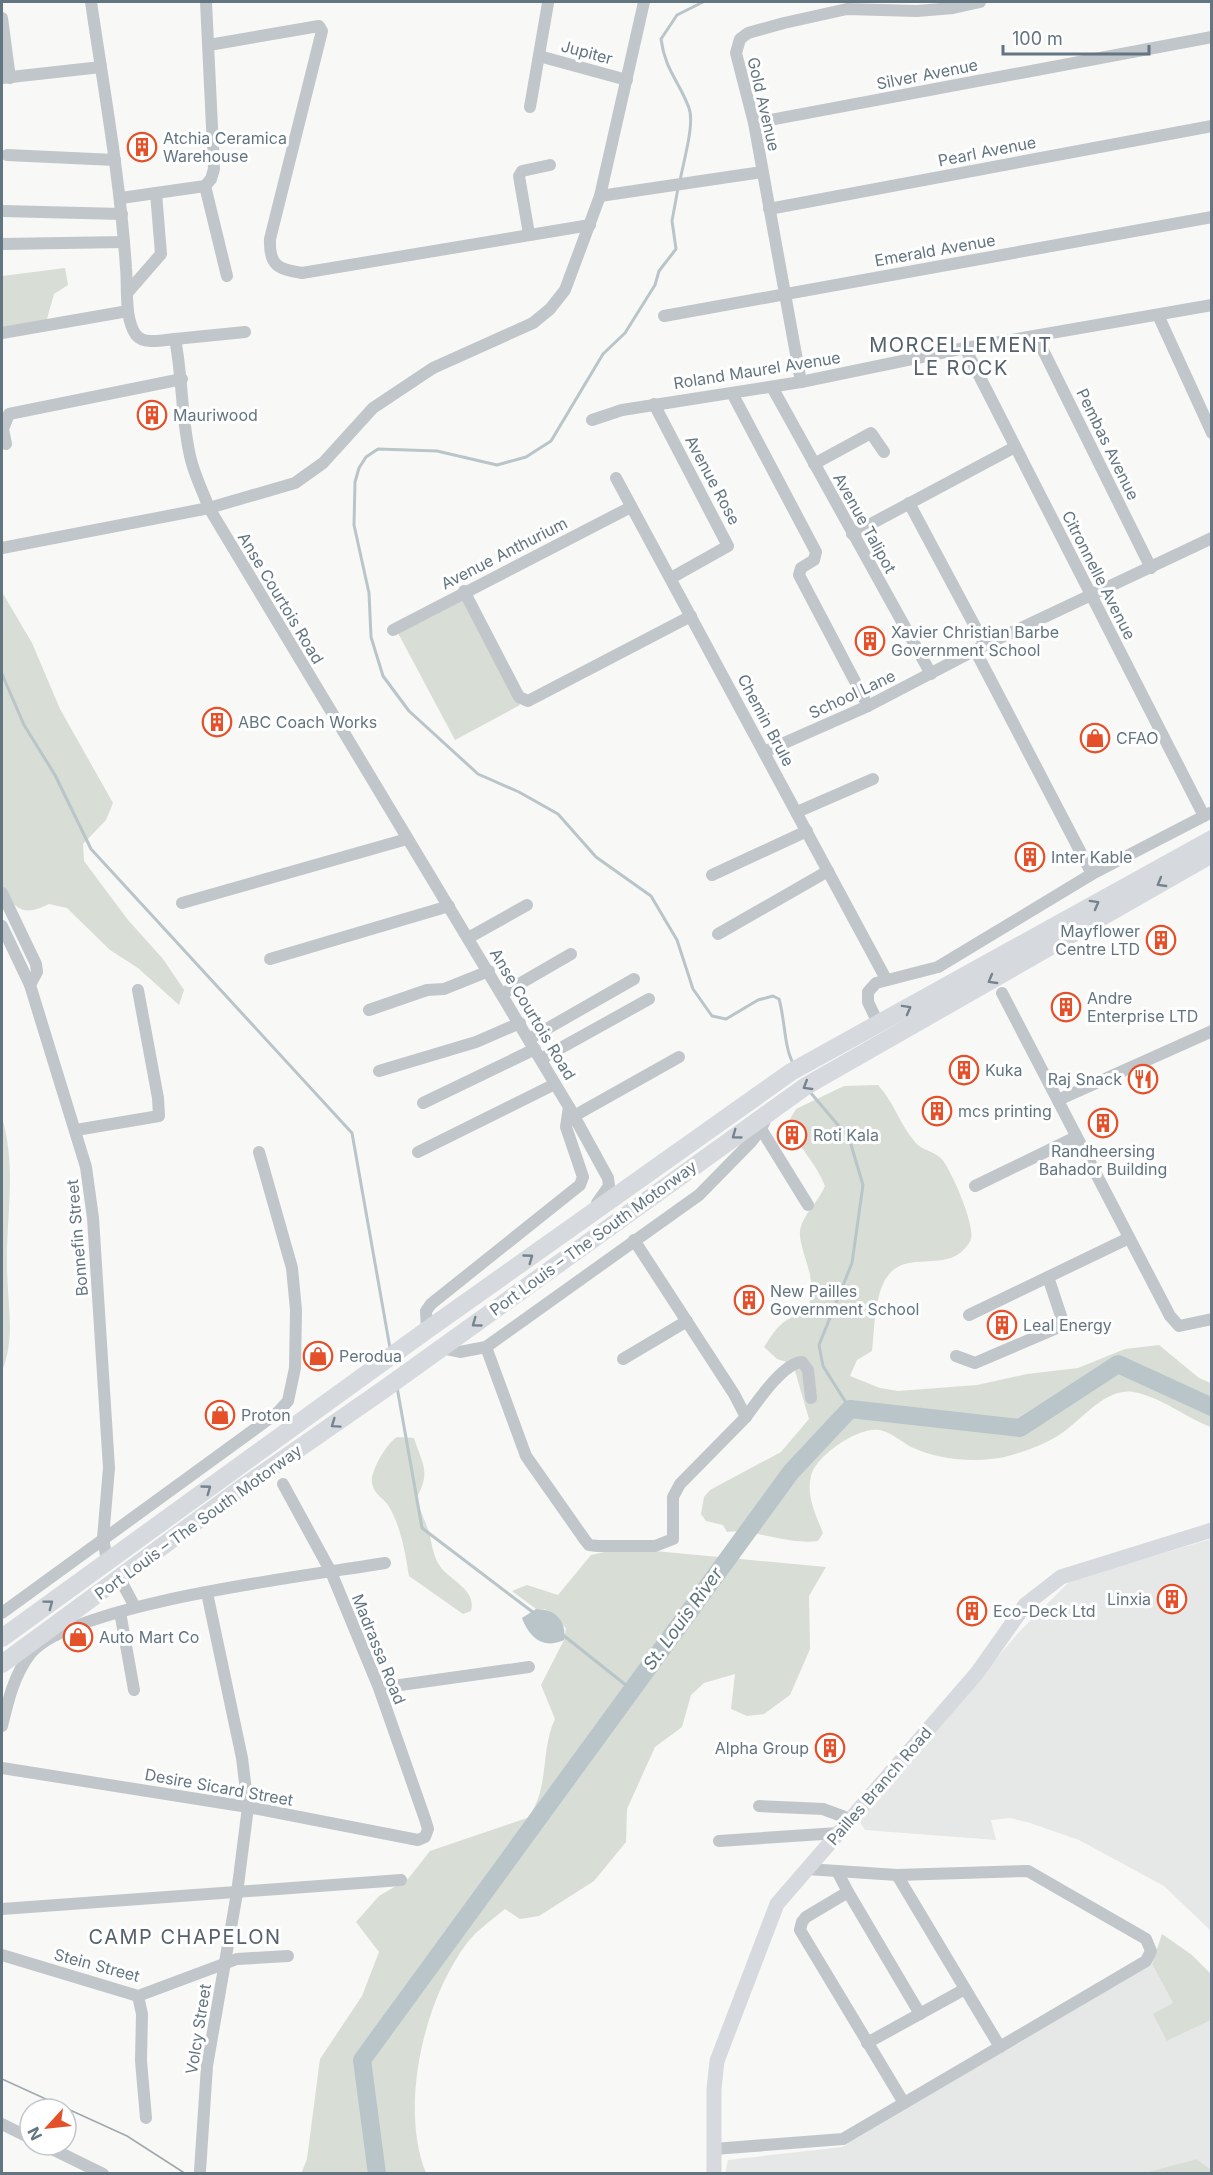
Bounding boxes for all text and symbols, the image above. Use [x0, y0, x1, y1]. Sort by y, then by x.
scale bar [1003, 18, 1148, 56]
text: 100 m [1012, 28, 1063, 49]
street label: Jupiter [559, 36, 615, 68]
street label: Silver Avenue [875, 54, 979, 94]
street label: Gold Avenue [743, 55, 785, 153]
place label: Atchia Ceramica Warehouse [163, 128, 287, 166]
building icon: Atchia Ceramica Warehouse [126, 131, 158, 163]
street label: Pearl Avenue [936, 132, 1038, 170]
street label: Emerald Avenue [873, 230, 997, 270]
district label: MORCELLEMENT LE ROCK [869, 333, 1053, 380]
street label: Roland Maurel Avenue [672, 347, 842, 393]
street label: Pembas Avenue [1072, 385, 1144, 503]
building icon: Mauriwood [136, 399, 168, 431]
place label: Mauriwood [173, 405, 258, 425]
street label: Avenue Rose [681, 432, 745, 528]
street label: Avenue Talipot [829, 470, 901, 576]
street label: Citronnelle Avenue [1058, 507, 1140, 643]
street label: Avenue Anthurium [438, 513, 570, 593]
street label: Anse Courtois Road [234, 529, 328, 667]
place label: Xavier Christian Barbe Government School [891, 622, 1059, 660]
building icon: Xavier Christian Barbe Government School [854, 625, 886, 657]
street label: School Lane [806, 665, 898, 723]
street label: Chemin Brule [733, 671, 799, 769]
building icon: ABC Coach Works [201, 706, 233, 738]
place label: ABC Coach Works [238, 712, 377, 732]
shop icon: CFAO [1079, 722, 1111, 754]
place label: CFAO [1116, 728, 1158, 748]
building icon: Inter Kable [1014, 841, 1046, 873]
place label: Inter Kable [1051, 847, 1132, 867]
one-way arrow [1157, 876, 1167, 888]
one-way arrow [1089, 900, 1100, 911]
place label: Mayflower Centre LTD [1055, 921, 1140, 959]
building icon: Mayflower Centre LTD [1145, 924, 1177, 956]
street label: Anse Courtois Road [486, 945, 580, 1083]
one-way arrow [988, 973, 998, 985]
place label: Andre Enterprise LTD [1087, 988, 1198, 1026]
building icon: Andre Enterprise LTD [1050, 991, 1082, 1023]
one-way arrow [901, 1005, 911, 1016]
building icon: Kuka [948, 1054, 980, 1086]
place label: Kuka [985, 1060, 1022, 1080]
restaurant icon: Raj Snack [1127, 1063, 1159, 1095]
place label: Raj Snack [1048, 1069, 1122, 1089]
one-way arrow [803, 1079, 813, 1090]
building icon: mcs printing [921, 1095, 953, 1127]
place label: mcs printing [958, 1101, 1052, 1121]
building icon: Randheersing Bahador Building [1087, 1107, 1119, 1139]
building icon: Roti Kala [776, 1119, 808, 1151]
place label: Roti Kala [813, 1125, 879, 1145]
one-way arrow [731, 1128, 742, 1139]
place label: Randheersing Bahador Building [1039, 1141, 1167, 1179]
street label: Port Louis – The South Motorway [486, 1156, 700, 1320]
street label: Bonnefin Street [62, 1179, 92, 1297]
one-way arrow [522, 1254, 533, 1265]
place label: New Pailles Government School [770, 1281, 919, 1319]
building icon: New Pailles Government School [733, 1284, 765, 1316]
building icon: Leal Energy [986, 1309, 1018, 1341]
place label: Leal Energy [1023, 1315, 1112, 1335]
one-way arrow [471, 1316, 482, 1327]
shop icon: Perodua [302, 1340, 334, 1372]
place label: Perodua [339, 1346, 402, 1366]
shop icon: Proton [204, 1399, 236, 1431]
place label: Proton [241, 1405, 291, 1425]
one-way arrow [330, 1417, 341, 1428]
street label: Port Louis – The South Motorway [91, 1440, 305, 1604]
one-way arrow [200, 1485, 211, 1496]
water label: St. Louis River [639, 1563, 727, 1674]
building icon: Linxia [1156, 1583, 1188, 1615]
place label: Linxia [1107, 1589, 1151, 1609]
street label: Madrassa Road [348, 1591, 410, 1707]
building icon: Eco-Deck Ltd [956, 1595, 988, 1627]
one-way arrow [42, 1600, 53, 1611]
place label: Eco-Deck Ltd [993, 1601, 1096, 1621]
shop icon: Auto Mart Co [62, 1621, 94, 1653]
place label: Auto Mart Co [99, 1627, 199, 1647]
street label: Pailles Branch Road [822, 1723, 936, 1849]
building icon: Alpha Group [814, 1732, 846, 1764]
place label: Alpha Group [715, 1738, 809, 1758]
street label: Desire Sicard Street [143, 1764, 295, 1810]
district label: CAMP CHAPELON [88, 1925, 282, 1949]
street label: Stein Street [52, 1944, 142, 1986]
street label: Volcy Street [181, 1982, 215, 2076]
north arrow [18, 2097, 78, 2157]
text: N [23, 2124, 46, 2144]

